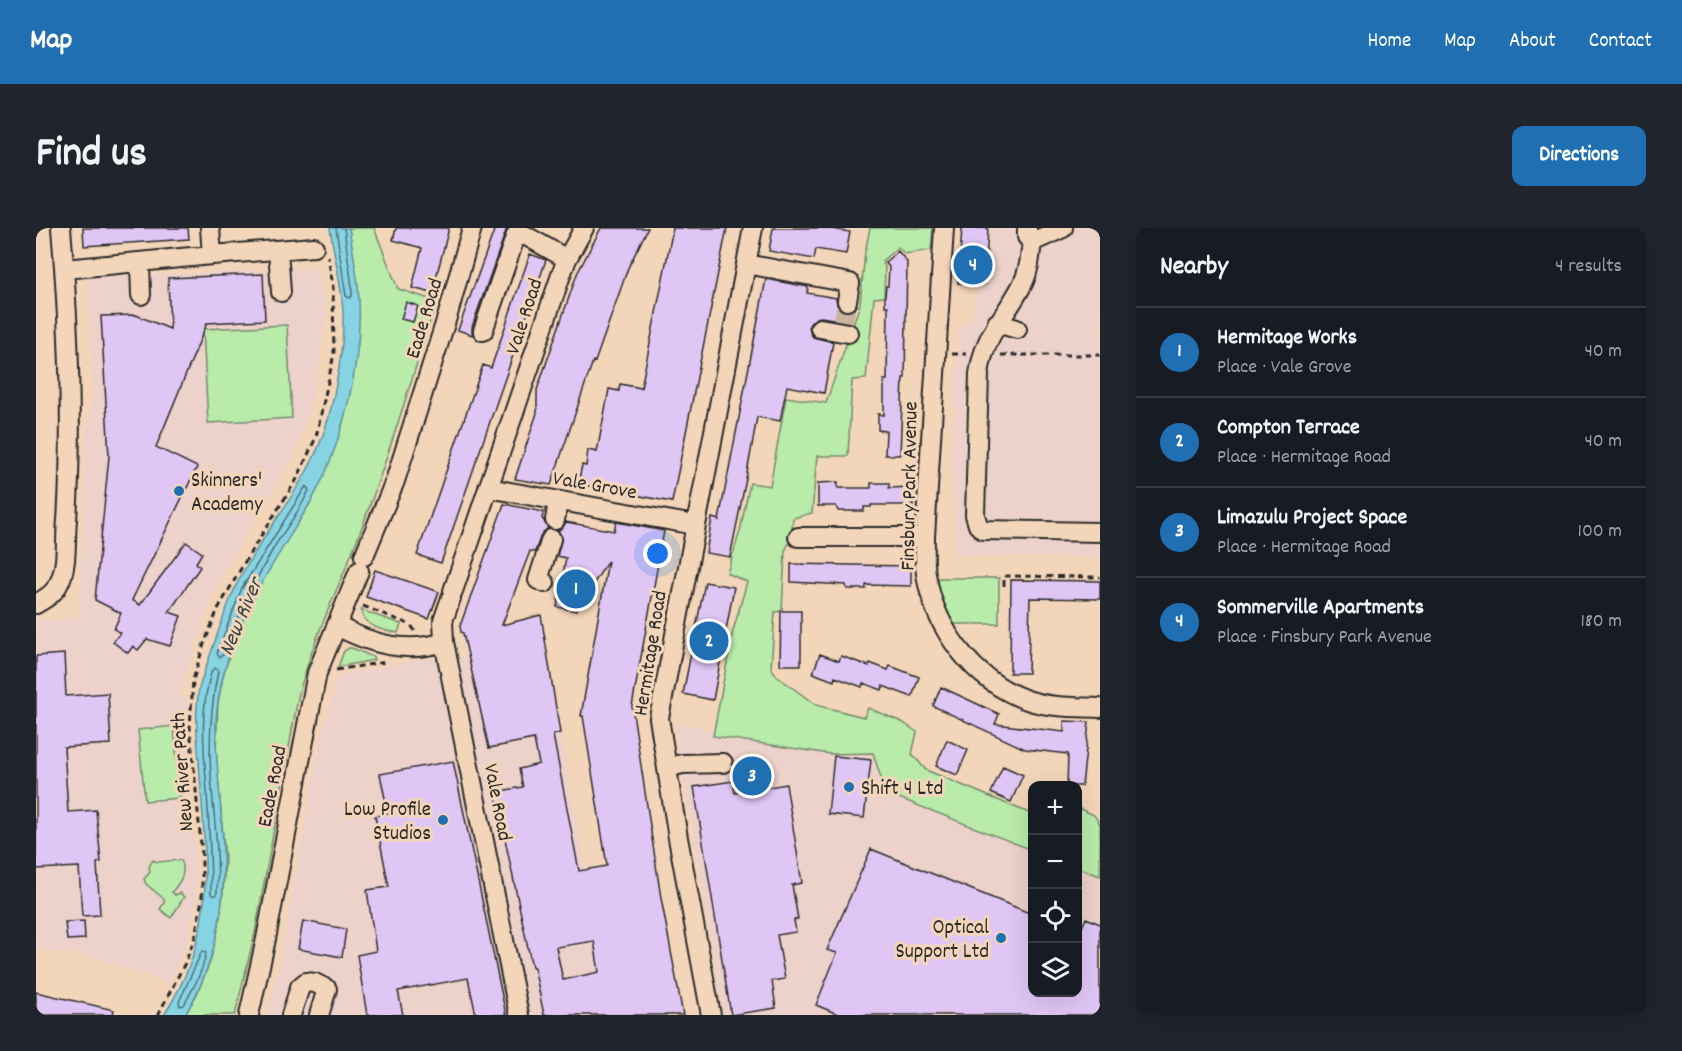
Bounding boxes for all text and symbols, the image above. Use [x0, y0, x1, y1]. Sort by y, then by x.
text: Map [30, 22, 72, 62]
text: Home [1367, 27, 1411, 57]
text: Map [1444, 27, 1476, 57]
text: About [1509, 27, 1556, 57]
text: Contact [1589, 27, 1652, 57]
text: Find us [36, 126, 147, 186]
button: Directions [1512, 126, 1646, 186]
pin: 4 [954, 243, 992, 288]
text: Nearby [1160, 249, 1228, 286]
text: 4 results [1555, 253, 1622, 281]
street label: Eade Road [399, 275, 452, 363]
street label: Vale Road [499, 275, 552, 359]
text: Hermitage Works [1217, 323, 1357, 354]
text: 1 [1177, 338, 1182, 366]
text: 40 m [1584, 338, 1622, 366]
text: Place · Vale Grove [1217, 354, 1352, 382]
street label: Finsbury Park Avenue [895, 401, 927, 571]
text: Compton Terrace [1217, 413, 1360, 444]
text: 2 [1175, 428, 1184, 456]
text: 40 m [1584, 428, 1622, 456]
text: Place · Hermitage Road [1217, 444, 1391, 472]
street label: Vale Grove [550, 465, 639, 509]
place label: Skinners' Academy [191, 467, 263, 521]
marker: Skinners' Academy [172, 484, 186, 498]
text: Limazulu Project Space [1217, 503, 1407, 534]
text: 3 [1175, 518, 1184, 546]
text: 100 m [1578, 518, 1622, 546]
text: Place · Hermitage Road [1217, 534, 1391, 562]
your location [643, 539, 672, 568]
pin: 1 [556, 566, 596, 612]
water label: New River [212, 571, 274, 661]
street label: Hermitage Road [627, 589, 677, 718]
text: Sommerville Apartments [1217, 593, 1424, 624]
text: 4 [1175, 608, 1184, 636]
text: 180 m [1580, 608, 1622, 636]
pin: 2 [690, 618, 728, 664]
text: Place · Finsbury Park Avenue [1217, 624, 1432, 652]
street label: New River Path [165, 711, 203, 832]
street label: Eade Road [251, 743, 297, 830]
pin: 3 [732, 754, 772, 798]
street label: Vale Road [474, 761, 518, 844]
place label: Shift 4 Ltd [861, 775, 943, 805]
marker: Shift 4 Ltd [842, 780, 856, 794]
map controls [1028, 781, 1082, 997]
button: + [1028, 781, 1082, 835]
place label: Low Profile Studios [344, 796, 431, 850]
marker: Low Profile Studios [436, 813, 450, 827]
button: − [1028, 835, 1082, 889]
button: locate [1028, 889, 1082, 943]
place label: Optical Support Ltd [895, 914, 989, 968]
marker: Optical Support Ltd [994, 931, 1008, 945]
button: layers [1028, 943, 1082, 997]

